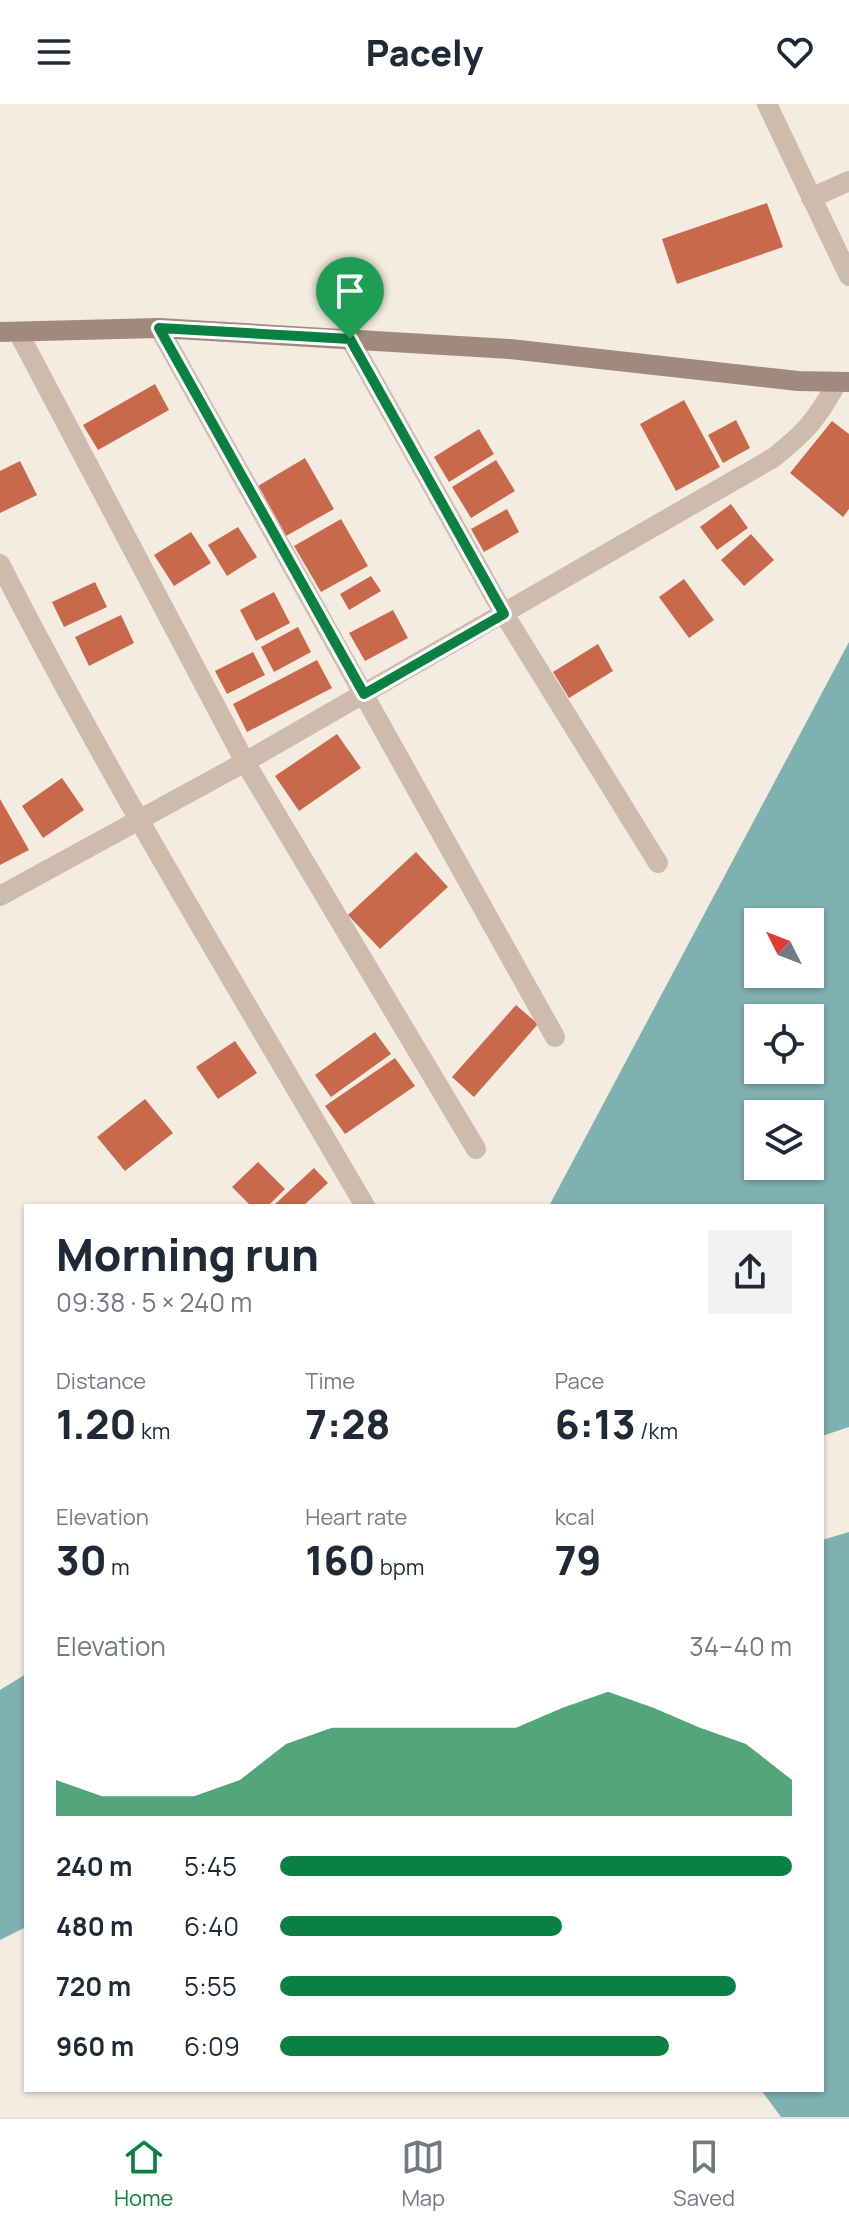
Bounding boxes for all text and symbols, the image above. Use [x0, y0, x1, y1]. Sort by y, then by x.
text: Pacely [366, 28, 483, 77]
icon: menu [32, 30, 76, 74]
icon: heart [773, 30, 817, 74]
pin [316, 257, 384, 339]
icon: arrive [328, 269, 372, 313]
north arrow [744, 908, 824, 988]
map controls [744, 908, 824, 1180]
button: locate [744, 1004, 824, 1084]
button: layers [744, 1100, 824, 1180]
text: Morning run [56, 1224, 319, 1284]
button: share [708, 1230, 792, 1314]
text: 09:38 · 5 × 240 m [56, 1284, 252, 1320]
text: Distance [56, 1366, 146, 1396]
text: Time [305, 1366, 355, 1396]
text: Pace [555, 1366, 604, 1396]
text: 1.20 [56, 1396, 136, 1451]
text: 7:28 [305, 1396, 390, 1451]
text: 6:13 [555, 1396, 636, 1451]
text: km [136, 1416, 170, 1446]
text: /km [636, 1416, 678, 1446]
text: Elevation [56, 1502, 149, 1532]
text: Heart rate [305, 1502, 407, 1532]
text: kcal [555, 1502, 595, 1532]
text: 30 [56, 1532, 107, 1587]
text: 160 [305, 1532, 375, 1587]
text: 79 [555, 1532, 601, 1587]
text: m [107, 1552, 130, 1582]
text: bpm [375, 1552, 424, 1582]
text: Elevation [56, 1628, 166, 1664]
text: 34–40 m [689, 1628, 792, 1664]
text: 240 m [56, 1848, 132, 1884]
text: 5:45 [184, 1848, 237, 1884]
text: 480 m [56, 1908, 133, 1944]
text: 6:40 [184, 1908, 239, 1944]
text: 720 m [56, 1968, 131, 2004]
text: 5:55 [184, 1968, 237, 2004]
text: 960 m [56, 2028, 134, 2064]
text: 6:09 [184, 2028, 240, 2064]
tab: Home [114, 2135, 173, 2213]
tab: Map [401, 2135, 445, 2213]
tab: Saved [673, 2135, 735, 2213]

